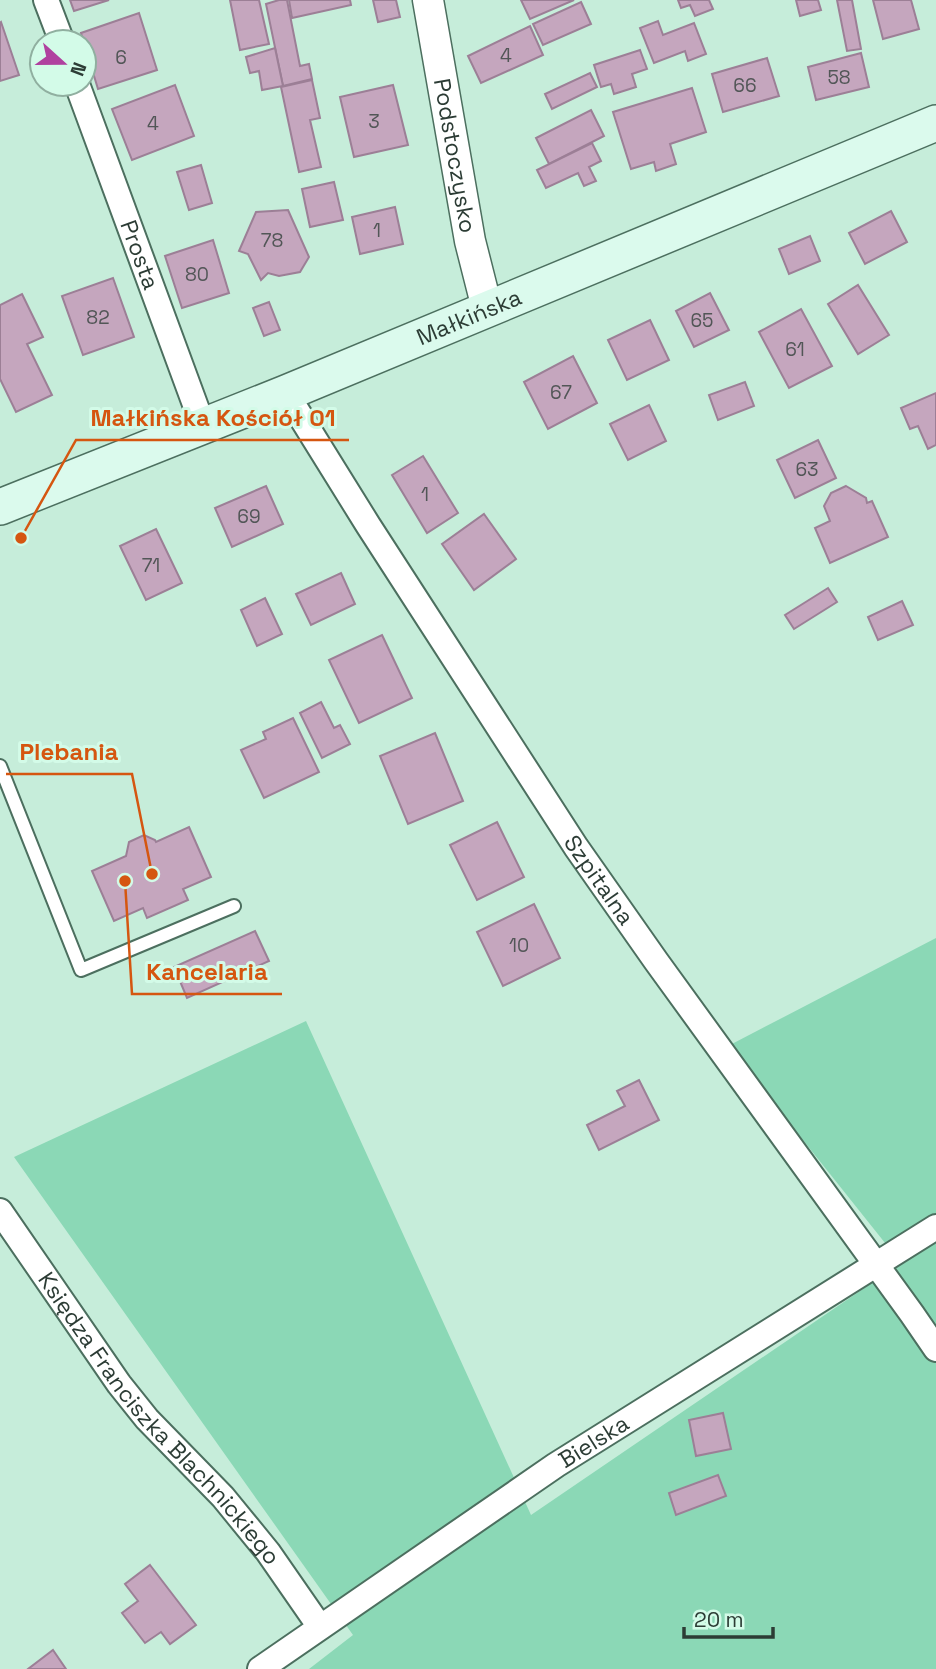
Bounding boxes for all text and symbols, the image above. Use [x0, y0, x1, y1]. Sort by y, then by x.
north arrow [28, 28, 98, 98]
house number: 4 [500, 43, 512, 68]
house number: 6 [115, 45, 127, 70]
text: N [64, 58, 92, 79]
house number: 58 [827, 65, 851, 90]
house number: 66 [733, 73, 757, 98]
street label: Podstoczysko [427, 76, 483, 235]
house number: 3 [368, 109, 380, 134]
house number: 4 [147, 111, 159, 136]
street label: Prosta [113, 216, 166, 294]
house number: 1 [373, 218, 381, 243]
house number: 78 [261, 228, 283, 253]
house number: 80 [185, 262, 209, 287]
street label: Małkińska [412, 282, 526, 352]
house number: 82 [86, 305, 110, 330]
house number: 65 [690, 308, 714, 333]
house number: 61 [785, 337, 805, 362]
house number: 67 [550, 380, 572, 405]
callout: Małkińska Kościół 01 [76, 395, 349, 440]
text: Małkińska Kościół 01 [90, 402, 336, 433]
house number: 63 [795, 457, 819, 482]
house number: 1 [421, 482, 429, 507]
house number: 69 [237, 504, 261, 529]
house number: 71 [142, 553, 160, 578]
callout: Plebania [6, 729, 132, 774]
text: Plebania [20, 736, 119, 767]
street label: Szpitalna [557, 829, 641, 931]
house number: 10 [509, 933, 529, 958]
callout: Kancelaria [132, 949, 282, 994]
text: Kancelaria [146, 956, 268, 987]
street label: Księdza Franciszka Blachnickiego [31, 1266, 287, 1570]
street label: Bielska [553, 1408, 635, 1475]
scale bar [684, 1596, 773, 1640]
text: 20 m [694, 1606, 744, 1633]

